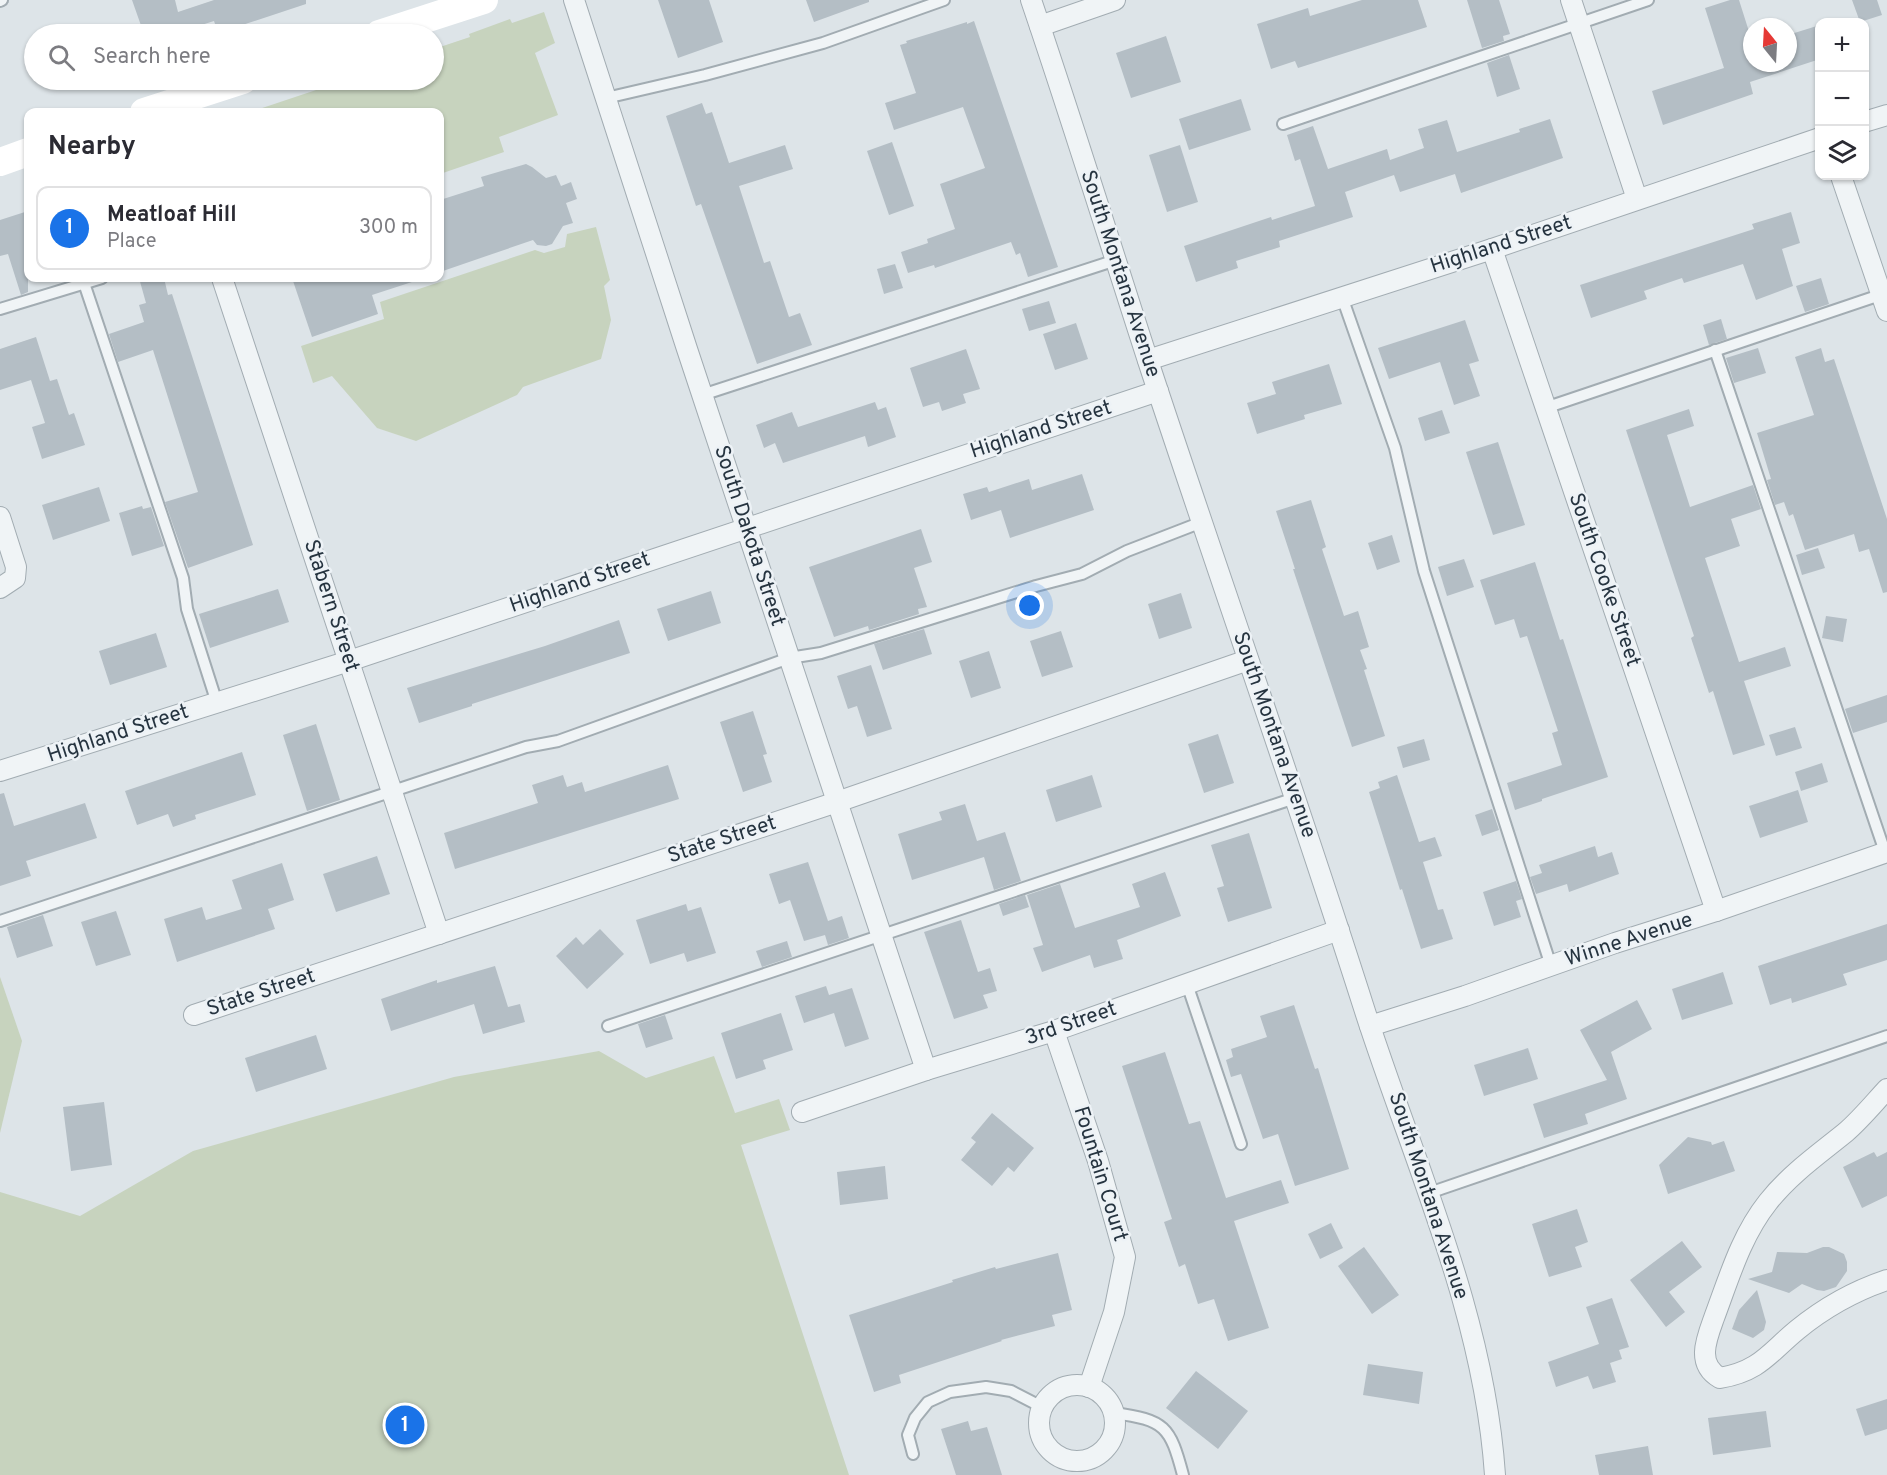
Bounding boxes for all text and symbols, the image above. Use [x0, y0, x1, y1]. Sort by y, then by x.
north arrow [1743, 18, 1797, 72]
map controls [1815, 18, 1869, 180]
button: + [1815, 18, 1869, 72]
search box [24, 24, 444, 90]
icon: search [45, 41, 78, 74]
text: Search here [93, 44, 211, 71]
button: − [1815, 72, 1869, 126]
button: layers [1815, 126, 1869, 180]
text: Nearby [48, 131, 136, 164]
street label: South Montana Avenue [1074, 167, 1166, 381]
text: Meatloaf Hill [107, 202, 237, 229]
street label: Highland Street [1427, 209, 1575, 281]
text: 1 [66, 215, 74, 241]
text: 300 m [359, 215, 418, 241]
text: Place [107, 229, 157, 255]
street label: Highland Street [967, 394, 1115, 466]
street label: South Dakota Street [707, 442, 791, 630]
street label: South Cooke Street [1562, 490, 1646, 670]
street label: Stabern Street [297, 536, 365, 676]
street label: Highland Street [506, 546, 654, 620]
your location [1015, 591, 1044, 620]
street label: South Montana Avenue [1226, 628, 1322, 842]
street label: Highland Street [44, 698, 192, 770]
street label: State Street [664, 810, 780, 870]
street label: Winne Avenue [1562, 907, 1696, 973]
street label: State Street [203, 963, 319, 1023]
street label: 3rd Street [1022, 996, 1120, 1052]
street label: South Montana Avenue [1382, 1089, 1474, 1303]
street label: Fountain Court [1067, 1103, 1133, 1245]
pin: 1 [386, 1402, 424, 1448]

